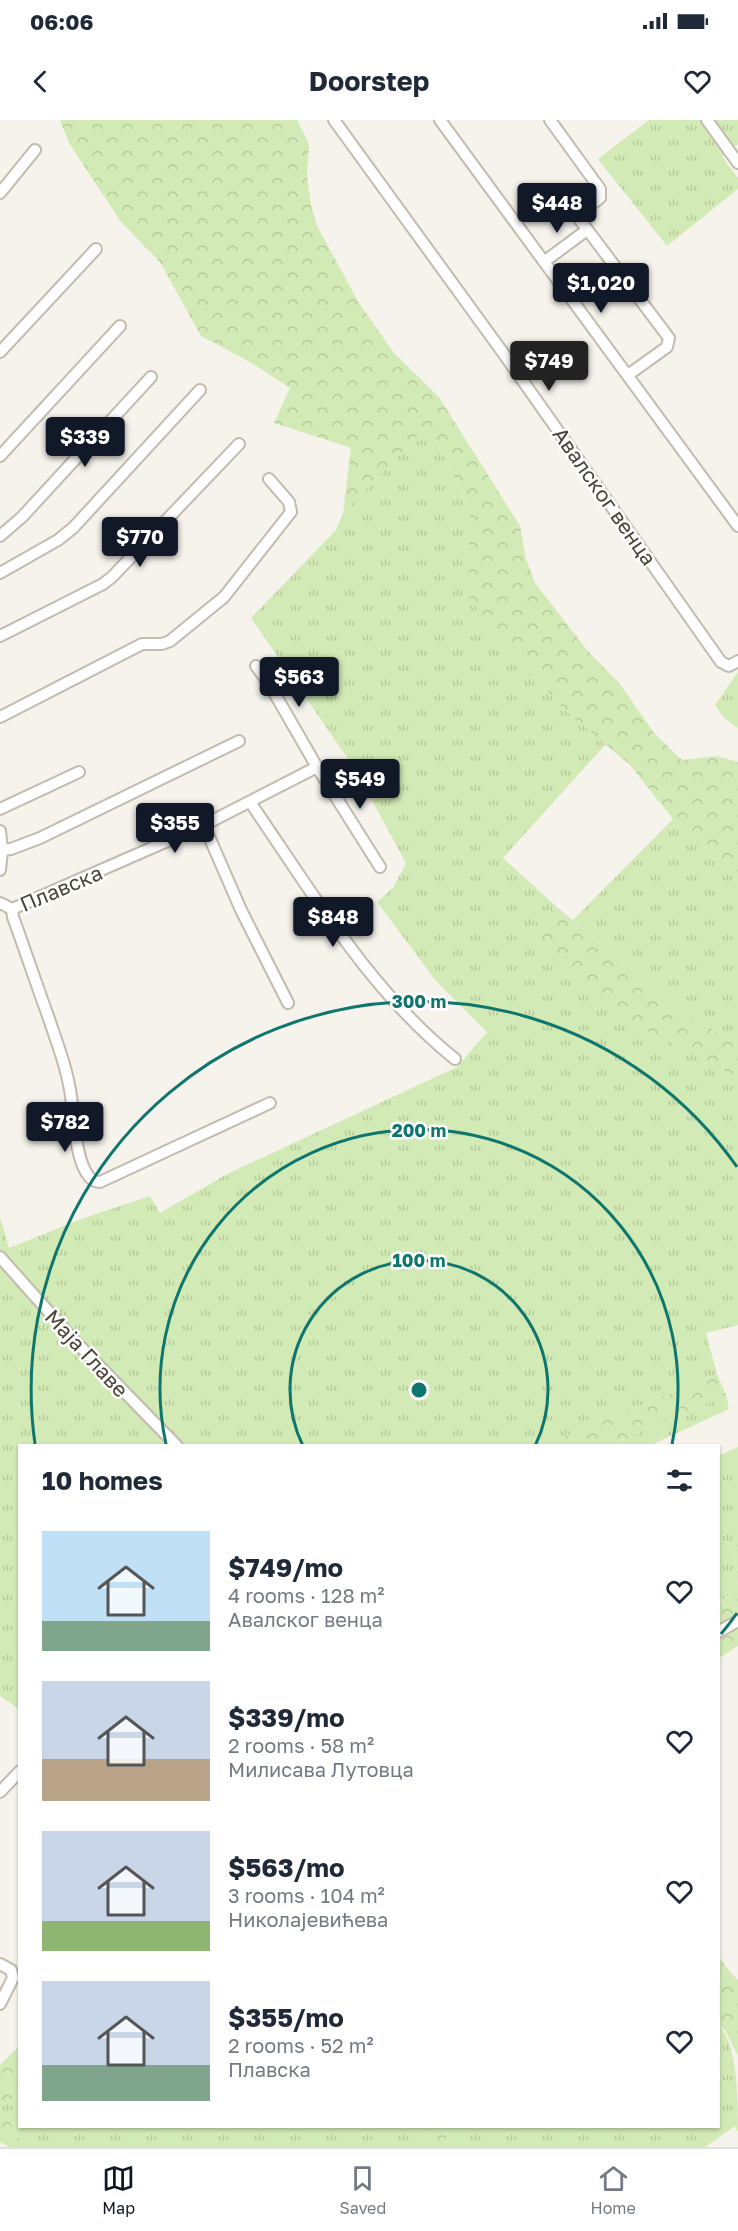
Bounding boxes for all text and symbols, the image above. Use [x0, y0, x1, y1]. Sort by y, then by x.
text: 06:06 [30, 8, 94, 35]
icon: back [24, 65, 57, 98]
text: Doorstep [309, 65, 429, 97]
icon: heart [681, 65, 714, 98]
pin: $448 [521, 183, 593, 234]
text: $448 [531, 190, 583, 214]
pin: $1,020 [552, 263, 650, 314]
text: $1,020 [567, 270, 635, 294]
pin: $749 [513, 341, 585, 392]
text: $749 [524, 348, 574, 372]
pin: $339 [49, 417, 121, 468]
street label: Авалског венца [548, 422, 662, 570]
text: $339 [60, 424, 110, 448]
pin: $770 [104, 517, 176, 568]
text: $770 [116, 524, 164, 548]
pin: $563 [263, 657, 335, 708]
text: $563 [274, 664, 324, 688]
pin: $549 [324, 759, 396, 810]
text: $549 [335, 766, 385, 790]
pin: $355 [139, 803, 211, 854]
text: $355 [150, 810, 200, 834]
street label: Плавска [16, 859, 106, 917]
pin: $848 [297, 897, 369, 948]
text: $848 [307, 904, 359, 928]
text: 300 m [392, 990, 446, 1012]
pin: $782 [29, 1102, 101, 1153]
text: $782 [40, 1109, 90, 1133]
text: 200 m [392, 1119, 446, 1141]
text: 100 m [393, 1249, 445, 1271]
street label: Маја Главе [40, 1304, 134, 1402]
centre of rings [409, 1380, 429, 1400]
icon: filters [663, 1464, 696, 1497]
text: 10 homes [42, 1465, 163, 1496]
text: $749/mo [228, 1552, 343, 1583]
icon: home [90, 1555, 162, 1627]
icon: heart [663, 1575, 696, 1608]
text: 4 rooms · 128 m² [228, 1583, 385, 1607]
text: Авалског венца [228, 1607, 383, 1631]
text: $339/mo [228, 1702, 344, 1733]
icon: home [90, 1705, 162, 1777]
icon: heart [663, 1725, 696, 1758]
text: 2 rooms · 58 m² [228, 1733, 374, 1757]
text: Милисава Лутовца [228, 1757, 414, 1781]
text: $563/mo [228, 1852, 344, 1883]
icon: home [90, 1855, 162, 1927]
icon: heart [663, 1875, 696, 1908]
text: 3 rooms · 104 m² [228, 1883, 385, 1907]
text: Николајевићева [228, 1907, 388, 1931]
text: $355/mo [228, 2002, 344, 2033]
icon: home [90, 2005, 162, 2077]
icon: heart [663, 2025, 696, 2058]
text: 2 rooms · 52 m² [228, 2033, 374, 2057]
text: Плавска [228, 2057, 311, 2081]
tab: Map [102, 2162, 135, 2218]
tab: Saved [340, 2162, 386, 2218]
tab: Home [591, 2162, 636, 2218]

